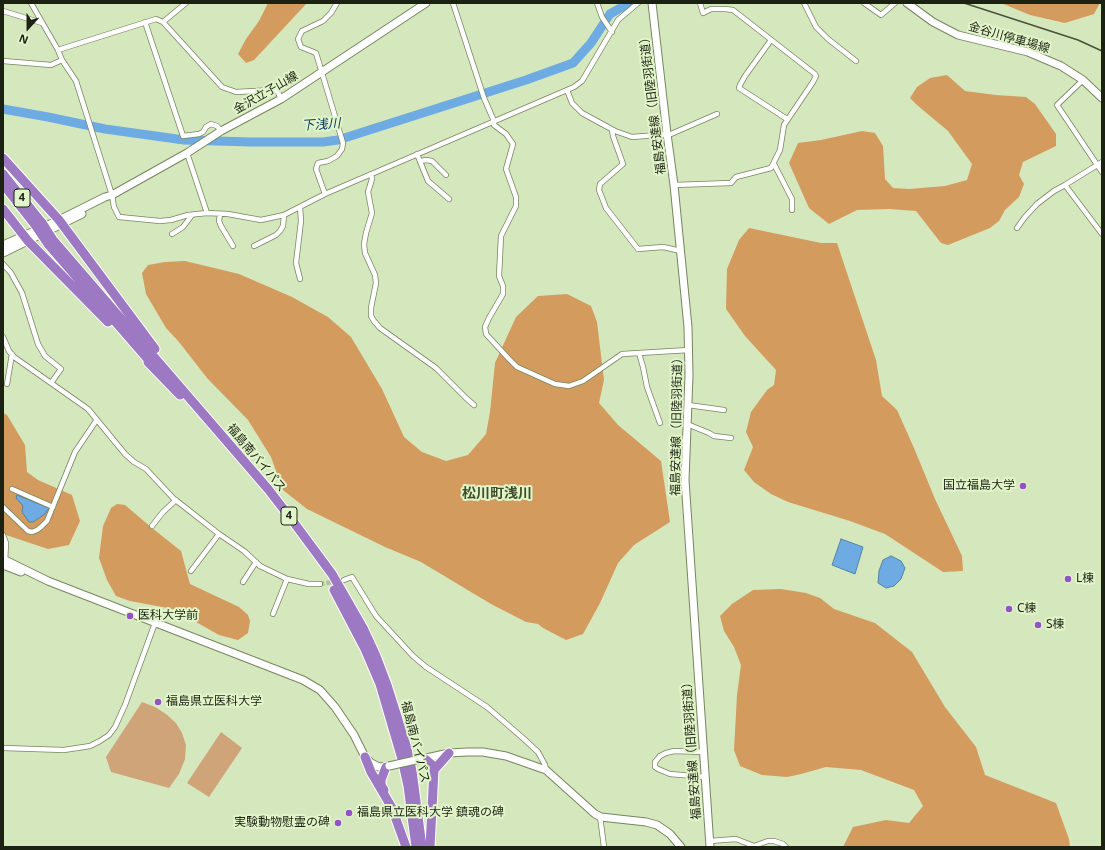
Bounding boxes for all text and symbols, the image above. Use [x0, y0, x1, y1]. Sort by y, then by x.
north arrow [8, 8, 48, 48]
street label: 金谷川停車場線 [967, 20, 1051, 56]
text: N [17, 31, 30, 48]
street label: 福島安達線（旧陸羽街道） [637, 31, 669, 175]
street label: 金沢立子山線 [231, 69, 301, 117]
water label: 下浅川 [301, 116, 341, 134]
road number: 4 [14, 189, 30, 207]
street label: 福島安達線（旧陸羽街道） [669, 352, 685, 496]
street label: 福島南バイパス [223, 421, 289, 495]
place label: 国立福島大学 [943, 479, 1015, 493]
marker: 国立福島大学 [1018, 481, 1028, 491]
district label: 松川町浅川 [462, 486, 532, 502]
road number: 4 [281, 507, 297, 525]
place label: L棟 [1076, 572, 1094, 586]
marker: L棟 [1063, 574, 1073, 584]
place label: C棟 [1017, 602, 1037, 616]
marker: C棟 [1004, 604, 1014, 614]
place label: 医科大学前 [138, 609, 198, 623]
marker: 医科大学前 [125, 611, 135, 621]
place label: S棟 [1046, 618, 1065, 632]
marker: S棟 [1033, 620, 1043, 630]
street label: 福島安達線（旧陸羽街道） [680, 676, 704, 820]
place label: 福島県立医科大学 [166, 695, 262, 709]
marker: 福島県立医科大学 [153, 697, 163, 707]
street label: 福島南バイパス [398, 700, 432, 784]
place label: 福島県立医科大学 鎮魂の碑 [357, 806, 504, 820]
marker: 福島県立医科大学 鎮魂の碑 [344, 808, 354, 818]
place label: 実験動物慰霊の碑 [234, 816, 330, 830]
marker: 実験動物慰霊の碑 [333, 818, 343, 828]

